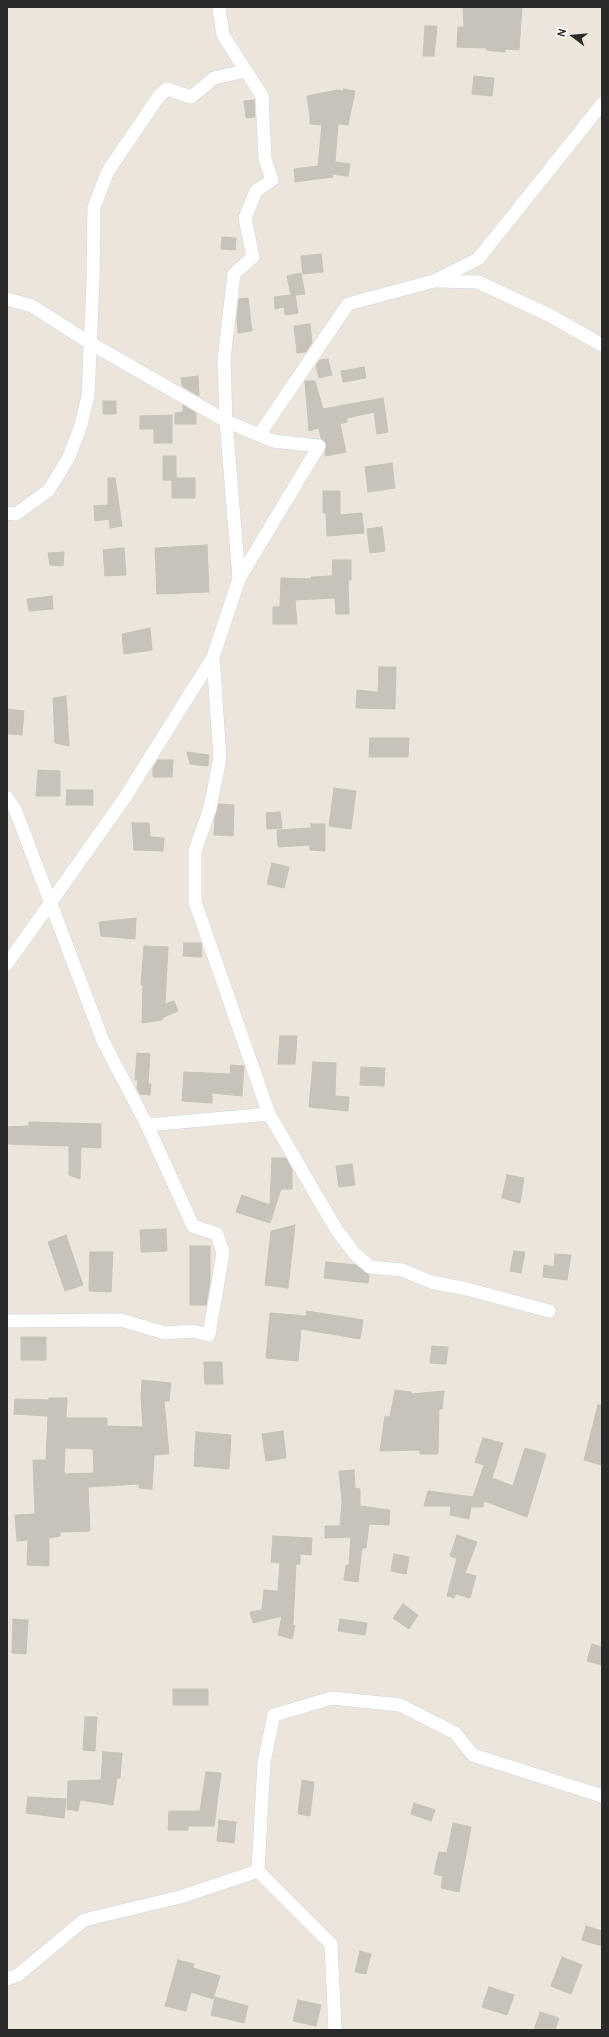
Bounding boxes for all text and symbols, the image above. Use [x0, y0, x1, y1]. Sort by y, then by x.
north arrow [553, 16, 593, 56]
text: N [554, 27, 569, 38]

